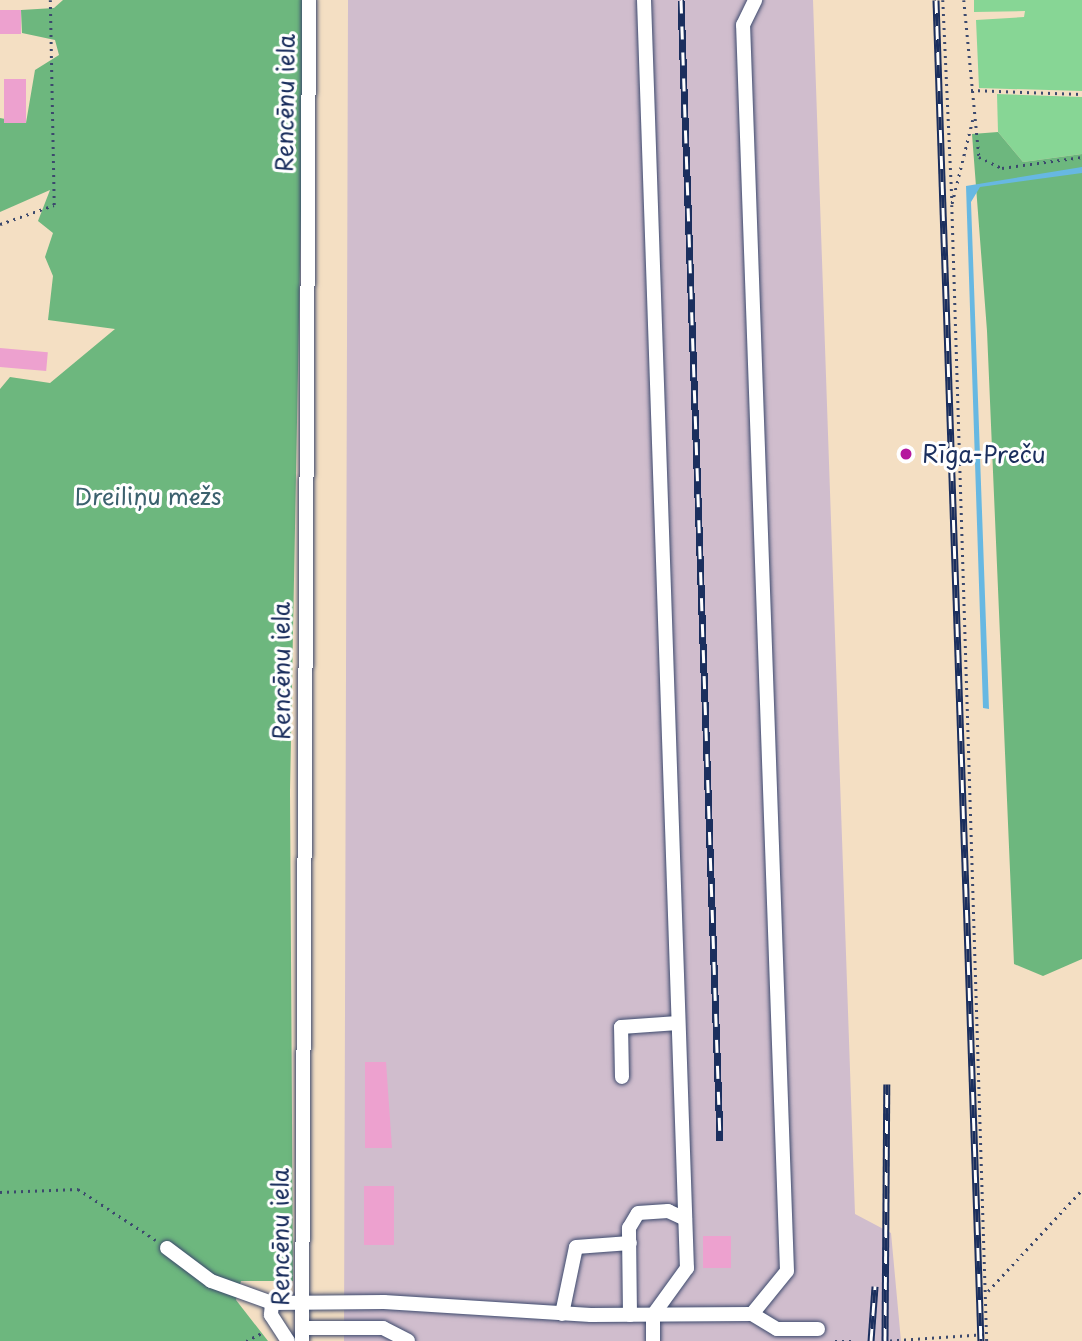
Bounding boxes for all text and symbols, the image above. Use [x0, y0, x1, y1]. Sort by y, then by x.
street label: Rencēnu iela [270, 33, 300, 173]
place label: Rīga-Preču [922, 440, 1046, 468]
marker: Rīga-Preču [896, 444, 916, 464]
park label: Dreiliņu mežs [75, 482, 221, 510]
street label: Rencēnu iela [267, 601, 295, 741]
street label: Rencēnu iela [266, 1167, 294, 1307]

